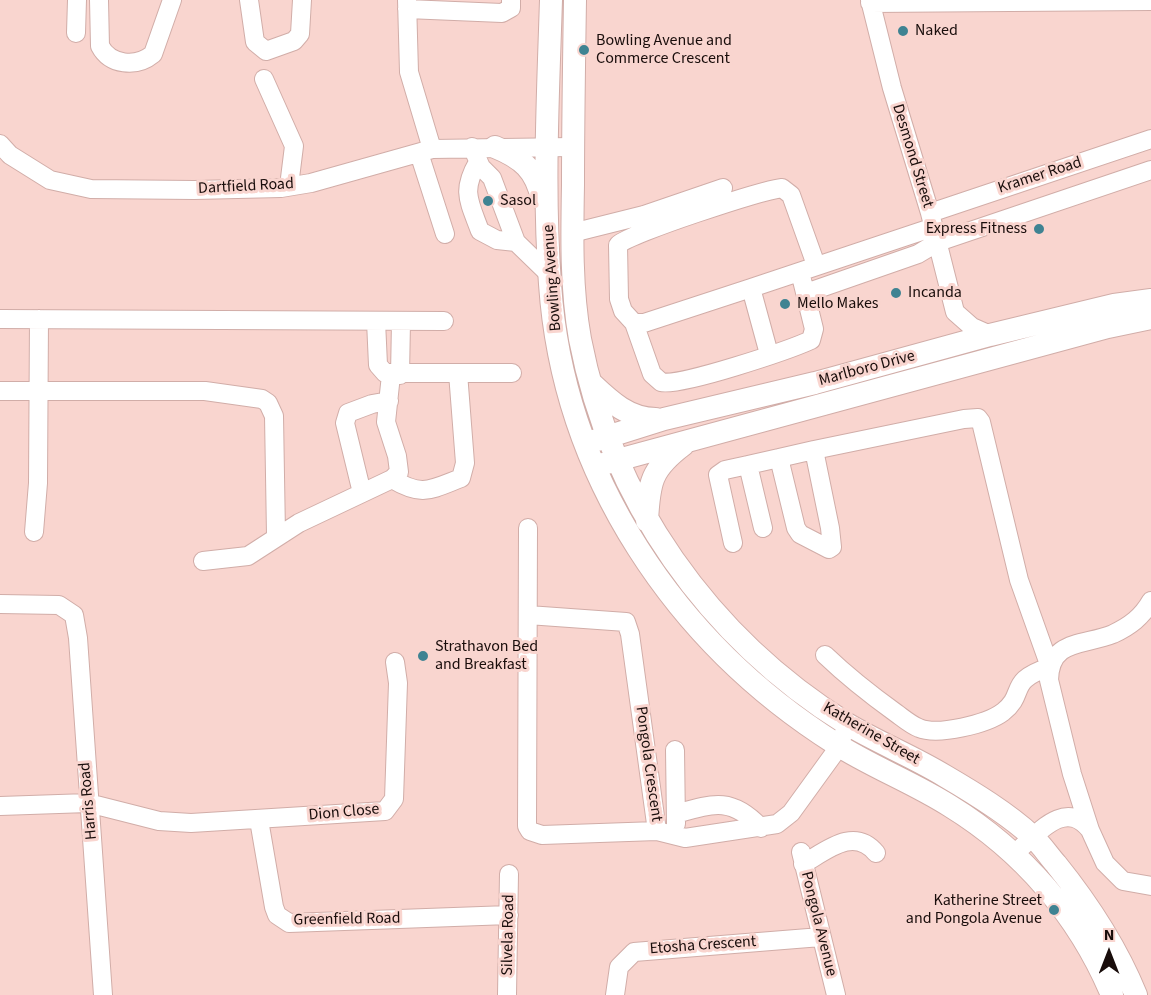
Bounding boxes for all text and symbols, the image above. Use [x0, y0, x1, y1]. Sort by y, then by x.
place label: Naked [915, 21, 958, 41]
marker: Naked [896, 24, 910, 38]
place label: Bowling Avenue and Commerce Crescent [596, 31, 732, 69]
marker: Bowling Avenue and Commerce Crescent [577, 43, 591, 57]
street label: Desmond Street [887, 102, 937, 210]
street label: Kramer Road [996, 153, 1084, 199]
street label: Dartfield Road [198, 175, 294, 199]
place label: Sasol [500, 191, 536, 211]
marker: Sasol [481, 194, 495, 208]
place label: Express Fitness [926, 219, 1027, 239]
marker: Express Fitness [1032, 222, 1046, 236]
street label: Bowling Avenue [540, 224, 566, 332]
place label: Incanda [908, 283, 962, 303]
marker: Incanda [889, 286, 903, 300]
place label: Mello Makes [797, 294, 879, 314]
marker: Mello Makes [778, 297, 792, 311]
street label: Marlboro Drive [817, 347, 917, 391]
place label: Strathavon Bed and Breakfast [435, 637, 538, 675]
marker: Strathavon Bed and Breakfast [416, 649, 430, 663]
street label: Katherine Street [819, 699, 923, 769]
street label: Pongola Crescent [630, 705, 666, 823]
street label: Harris Road [76, 761, 102, 841]
street label: Dion Close [308, 800, 380, 826]
street label: Pongola Avenue [796, 870, 840, 978]
place label: Katherine Street and Pongola Avenue [906, 891, 1042, 929]
street label: Silvela Road [499, 894, 519, 976]
marker: Katherine Street and Pongola Avenue [1047, 903, 1061, 917]
street label: Greenfield Road [293, 909, 401, 931]
north arrow [1079, 923, 1139, 983]
text: N [1104, 924, 1114, 946]
street label: Etosha Crescent [649, 933, 757, 959]

